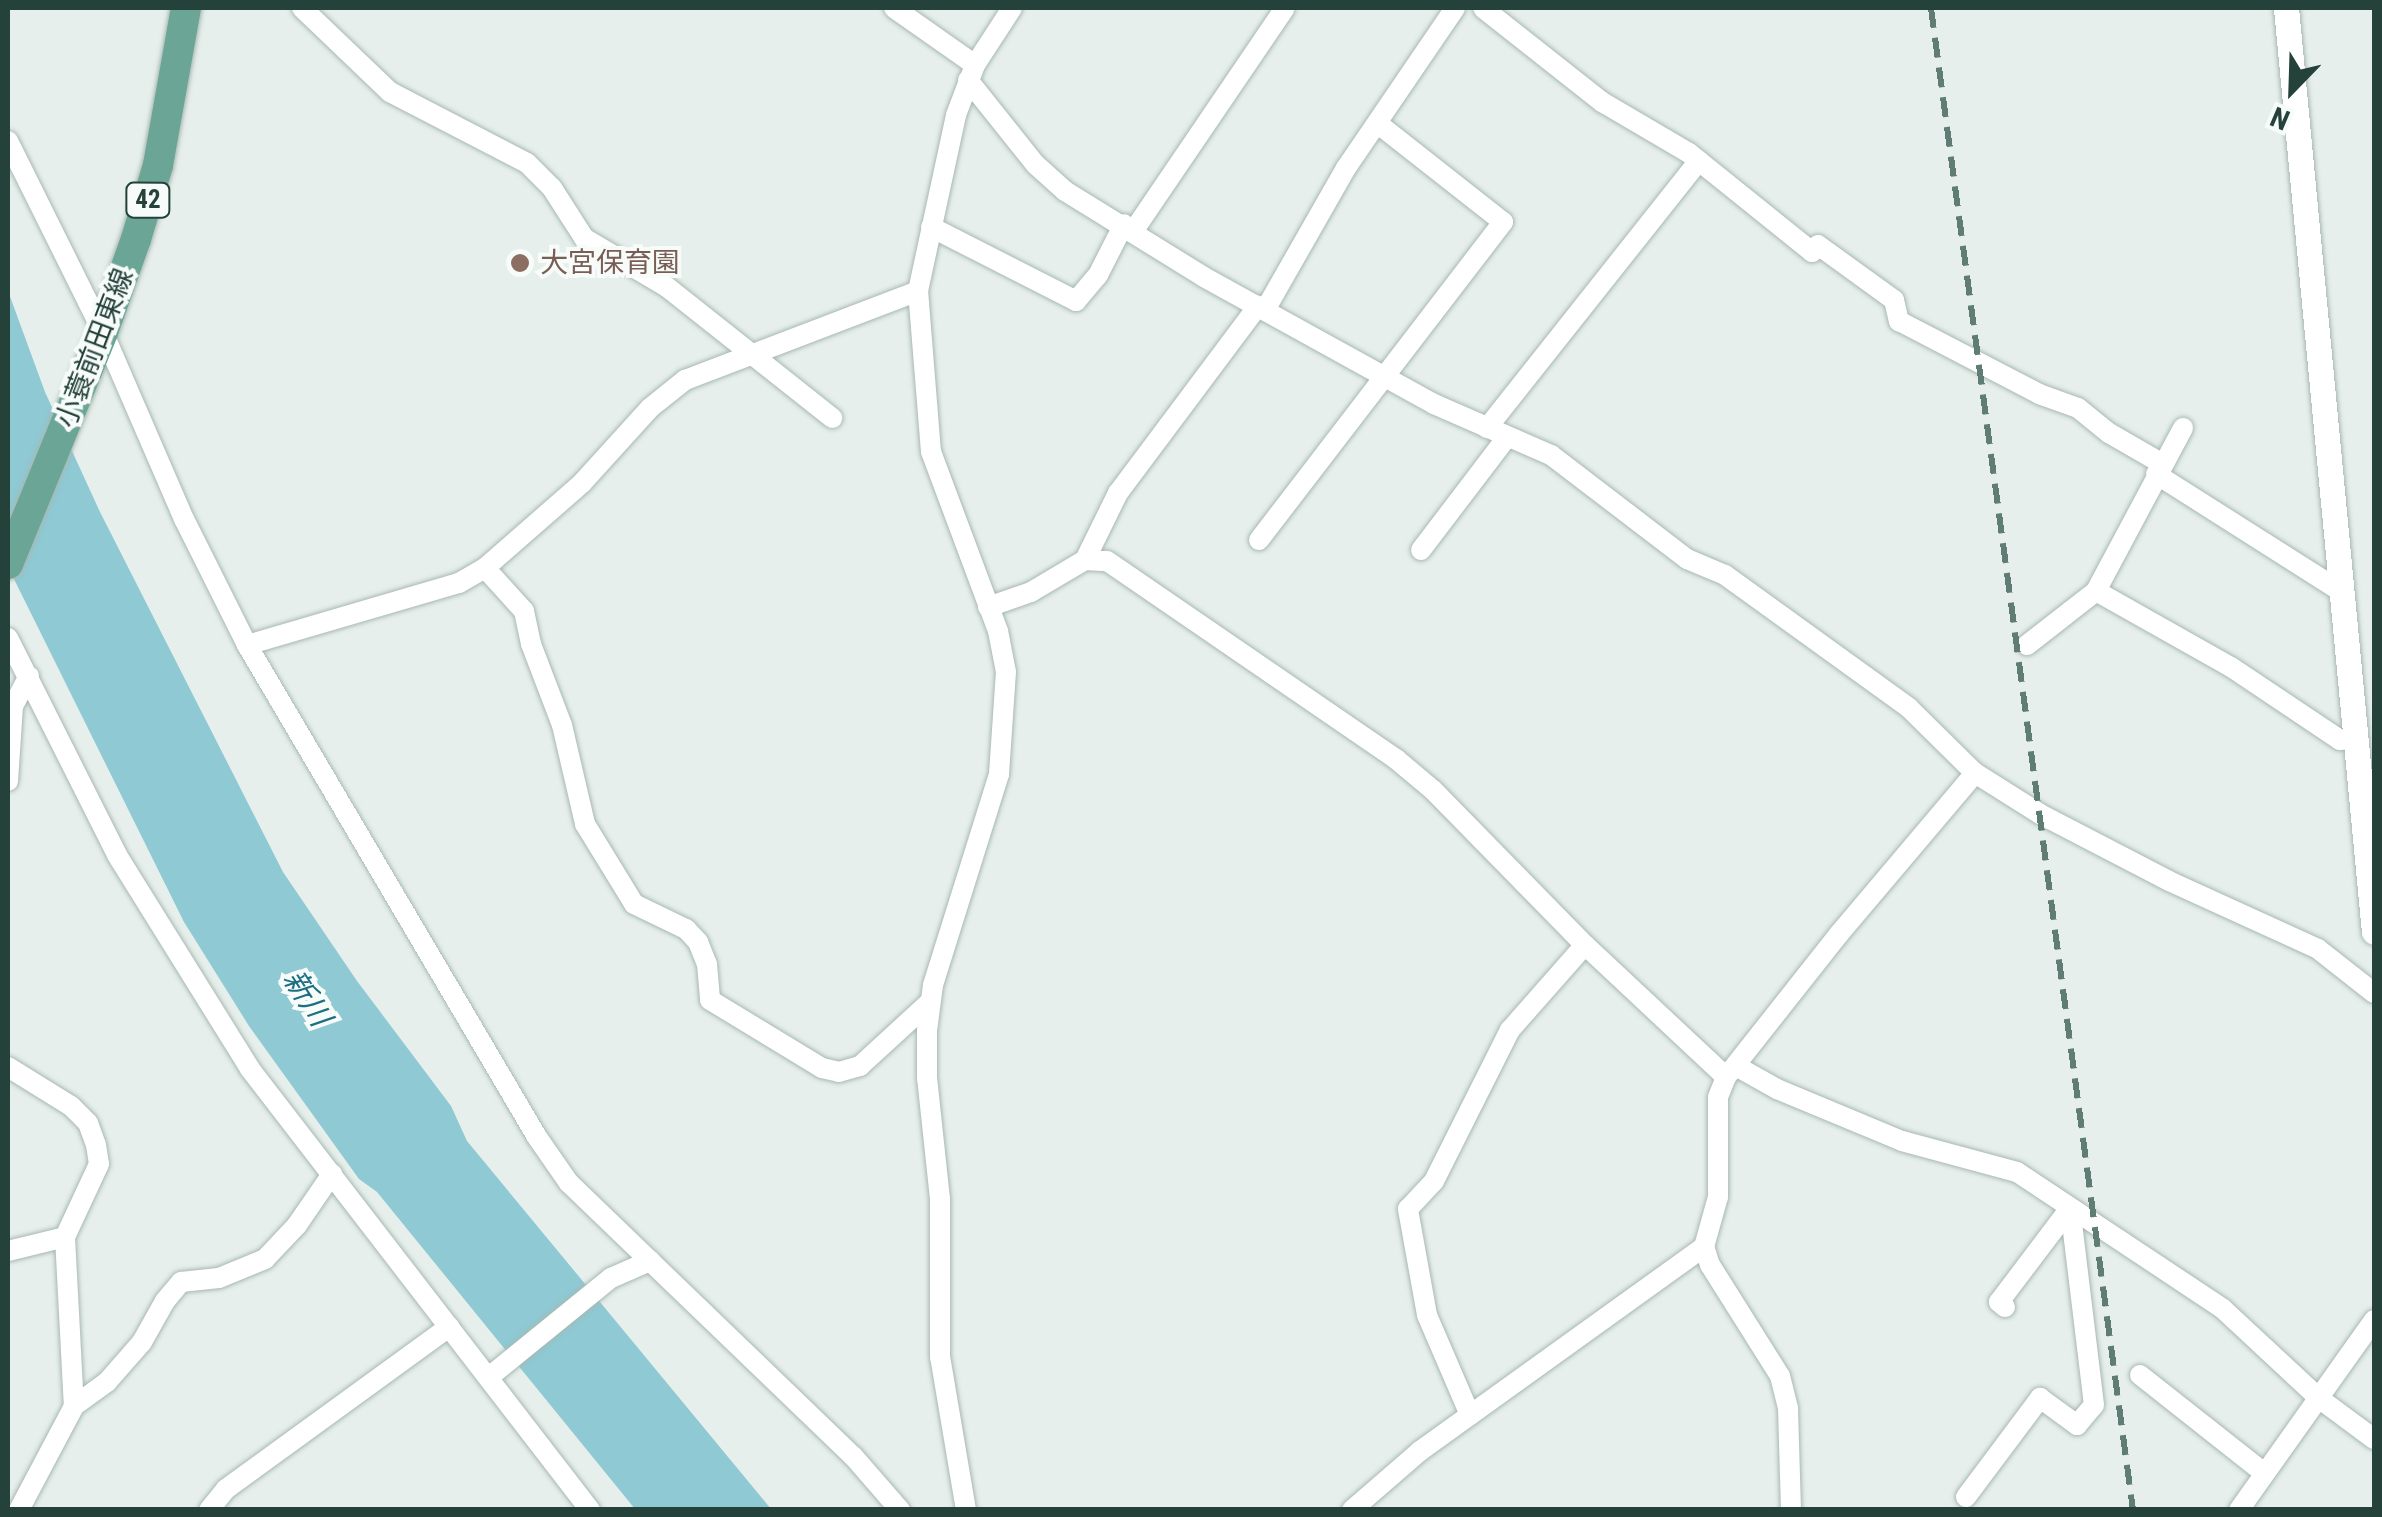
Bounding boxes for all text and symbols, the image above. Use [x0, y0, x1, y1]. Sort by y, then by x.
north arrow [2242, 40, 2342, 140]
text: N [2266, 100, 2294, 137]
road number: 42 [123, 180, 173, 220]
place label: 大宮保育園 [540, 246, 680, 280]
marker: 大宮保育園 [509, 252, 531, 274]
street label: 小蓑前田東線 [49, 264, 141, 432]
water label: 新川 [276, 963, 338, 1033]

